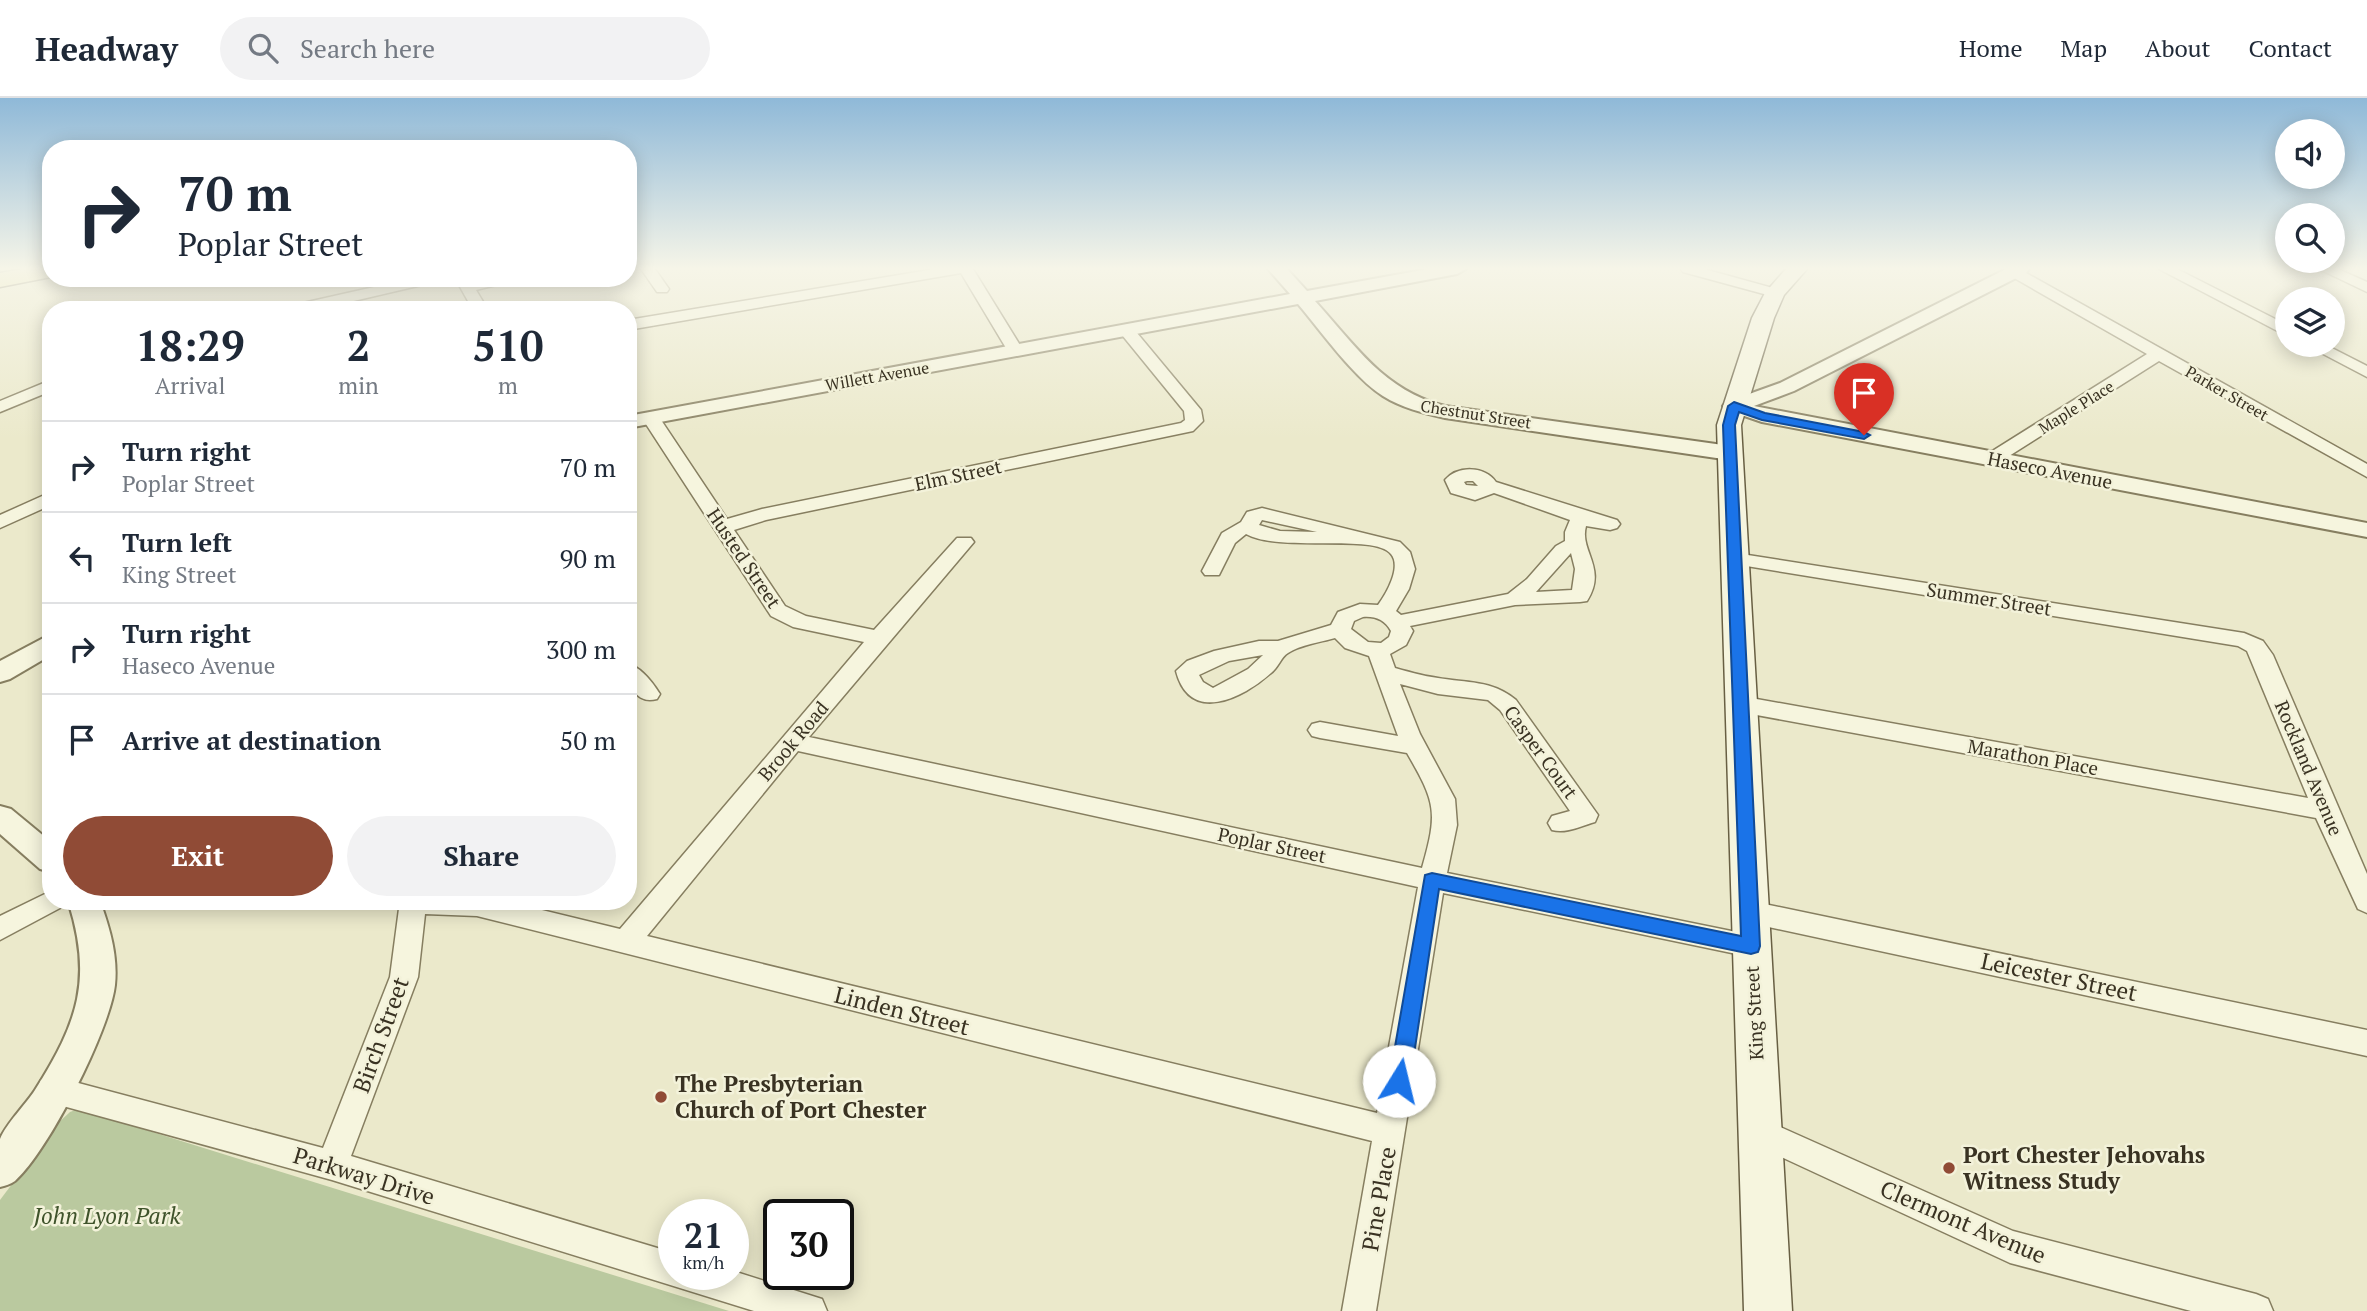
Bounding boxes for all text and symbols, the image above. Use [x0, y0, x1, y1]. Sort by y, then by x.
search box [220, 17, 710, 80]
text: Headway [35, 27, 178, 70]
icon: search [244, 29, 282, 67]
text: Search here [300, 31, 435, 65]
text: Home [1959, 32, 2023, 64]
text: Map [2061, 32, 2107, 64]
text: About [2145, 32, 2211, 64]
text: Contact [2249, 32, 2332, 64]
map controls [2275, 119, 2345, 357]
button: sound [2275, 119, 2345, 189]
text: 70 m [178, 160, 292, 225]
icon: right [63, 168, 154, 259]
button: search [2275, 203, 2345, 273]
text: Poplar Street [178, 223, 363, 265]
button: layers [2275, 287, 2345, 357]
text: 18:29 [136, 317, 245, 373]
text: 2 [347, 317, 370, 373]
text: 510 [472, 317, 543, 373]
street label: Willett Avenue [823, 356, 931, 396]
street label: Parker Street [2181, 360, 2273, 426]
pin [1834, 363, 1894, 435]
text: Arrival [155, 370, 225, 401]
text: min [338, 370, 379, 401]
text: m [498, 370, 518, 401]
icon: arrive [1845, 374, 1883, 412]
street label: Maple Place [2034, 375, 2118, 439]
street label: Chestnut Street [1419, 394, 1533, 434]
text: Turn right [122, 434, 251, 468]
street label: Haseco Avenue [1986, 445, 2115, 494]
icon: right [63, 448, 101, 486]
text: 70 m [560, 450, 616, 484]
street label: Elm Street [912, 453, 1004, 496]
text: Poplar Street [122, 468, 255, 499]
street label: Husted Street [702, 503, 787, 613]
text: Turn left [122, 525, 232, 559]
icon: left [63, 539, 101, 577]
text: 90 m [560, 541, 616, 575]
text: King Street [122, 559, 237, 590]
street label: Summer Street [1925, 576, 2053, 621]
text: Turn right [122, 616, 251, 650]
icon: right [63, 630, 101, 668]
text: 300 m [546, 632, 616, 666]
text: Haseco Avenue [122, 650, 275, 681]
street label: Brook Road [752, 695, 834, 786]
street label: Rockland Avenue [2270, 696, 2349, 839]
street label: Casper Court [1499, 700, 1584, 803]
icon: arrive [63, 721, 101, 759]
text: Arrive at destination [122, 723, 381, 757]
text: 50 m [560, 723, 616, 757]
street label: Marathon Place [1966, 733, 2100, 780]
button: Exit [63, 816, 333, 896]
button: Share [347, 816, 616, 896]
street label: Poplar Street [1216, 821, 1328, 868]
street label: Leicester Street [1978, 945, 2140, 1008]
street label: King Street [1739, 965, 1768, 1061]
street label: Birch Street [345, 972, 416, 1097]
street label: Linden Street [831, 979, 973, 1042]
position arrow [1362, 1044, 1436, 1118]
place label: The Presbyterian Church of Port Chester [675, 1068, 926, 1125]
marker: The Presbyterian Church of Port Chester [653, 1089, 669, 1105]
street label: Parkway Drive [290, 1139, 439, 1212]
place label: Port Chester Jehovahs Witness Study [1963, 1139, 2205, 1196]
street label: Pine Place [1354, 1144, 1403, 1254]
marker: Port Chester Jehovahs Witness Study [1941, 1160, 1957, 1176]
street label: Clermont Avenue [1876, 1173, 2051, 1270]
speed limit sign: 30 [763, 1199, 854, 1290]
park label: John Lyon Park [32, 1200, 182, 1231]
text: 21 [684, 1212, 723, 1258]
text: km/h [683, 1250, 724, 1274]

